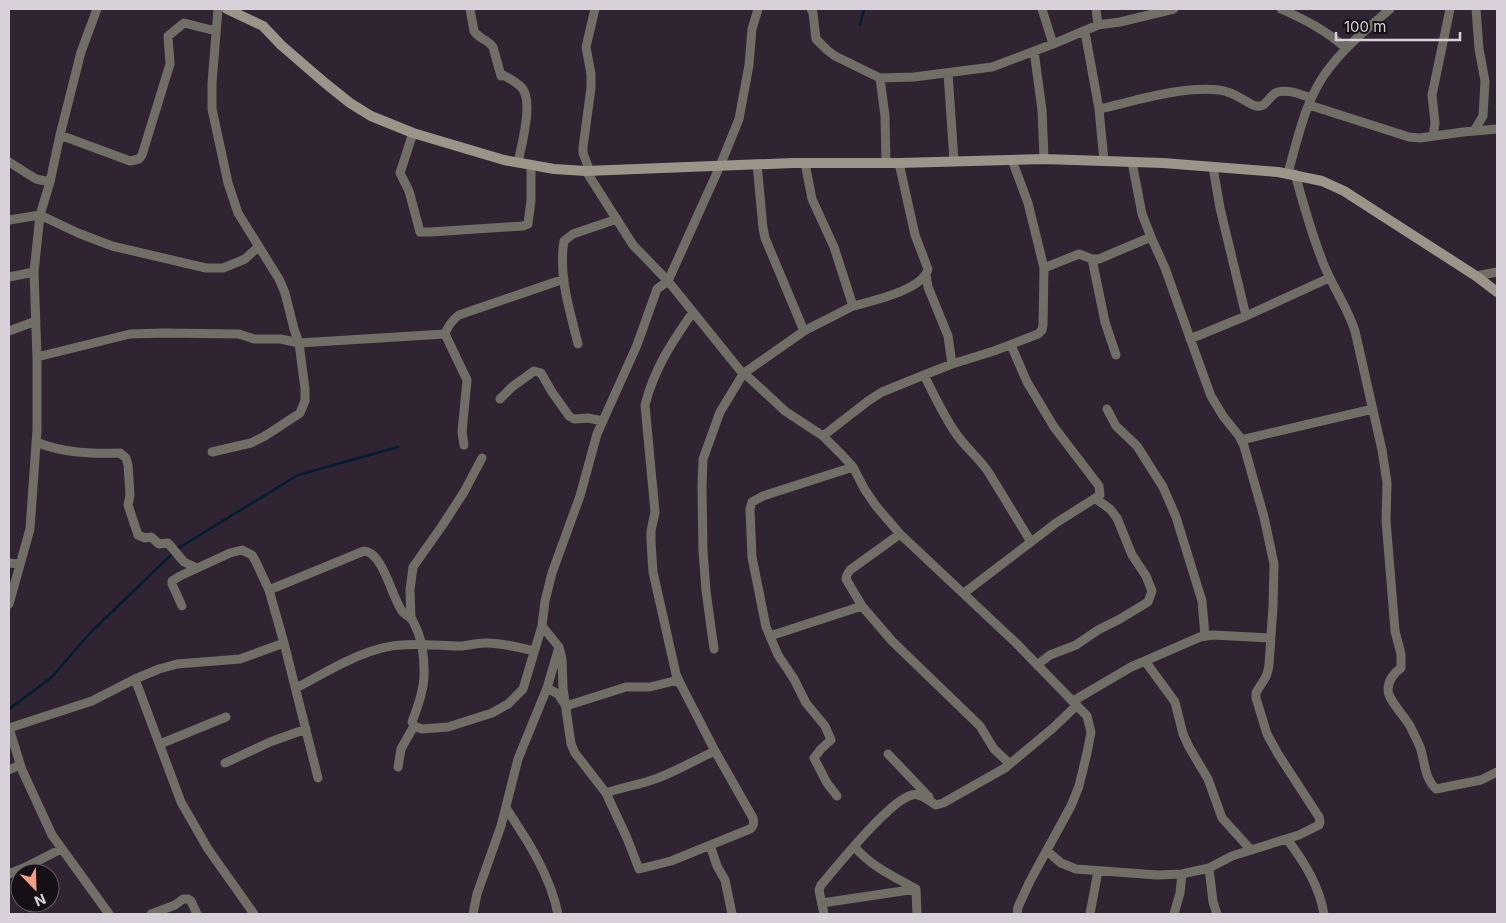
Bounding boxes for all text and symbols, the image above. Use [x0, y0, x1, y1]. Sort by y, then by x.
scale bar [1336, 10, 1460, 42]
text: 100 m [1344, 17, 1386, 36]
north arrow [10, 863, 60, 913]
text: N [32, 891, 49, 910]

